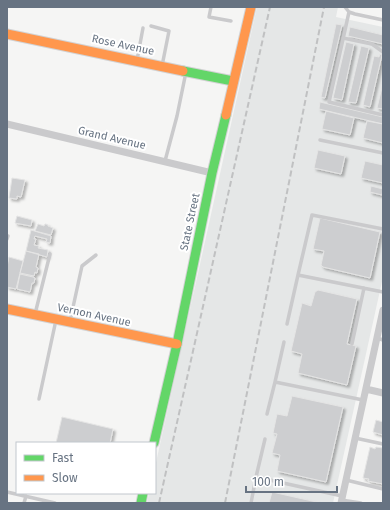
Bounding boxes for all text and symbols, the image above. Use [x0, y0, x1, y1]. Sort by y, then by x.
street label: Rose Avenue [91, 32, 155, 58]
street label: Grand Avenue [77, 124, 147, 152]
street label: State Street [178, 192, 202, 252]
street label: Vernon Avenue [56, 301, 132, 329]
legend [16, 442, 156, 494]
text: Fast [52, 451, 74, 465]
scale bar [246, 468, 337, 494]
text: Slow [52, 471, 78, 485]
text: 100 m [252, 475, 284, 489]

